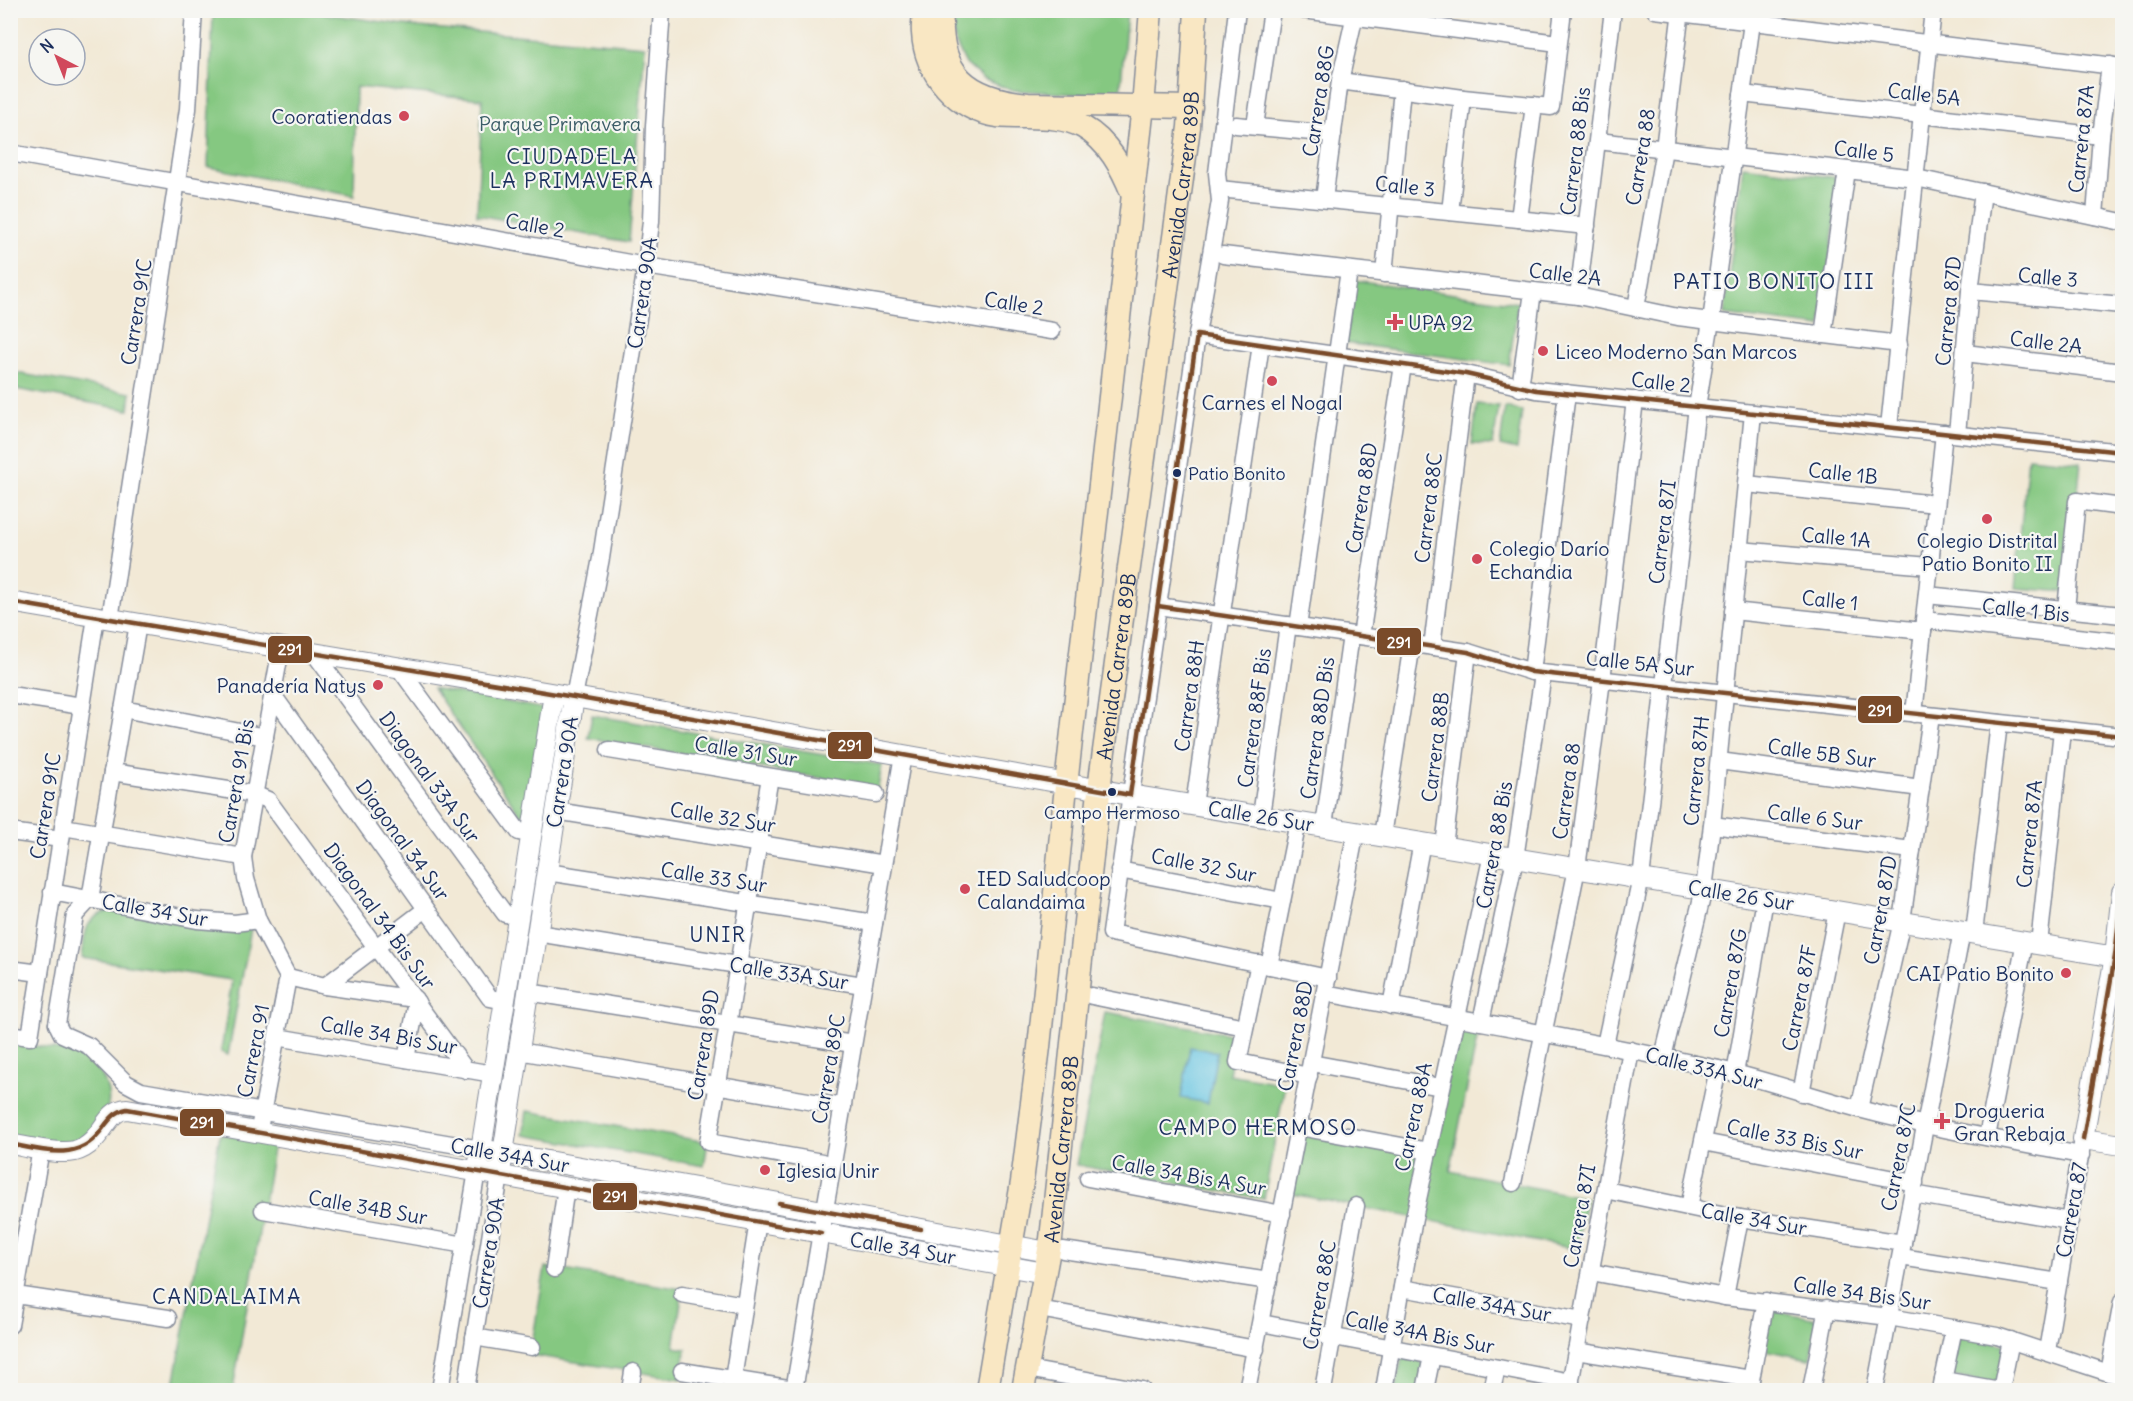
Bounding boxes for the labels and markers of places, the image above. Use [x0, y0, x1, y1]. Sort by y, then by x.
place label: Cooratiendas [271, 104, 392, 129]
marker: Cooratiendas [397, 109, 411, 123]
place label: UPA 92 [1408, 310, 1473, 335]
marker: UPA 92 [1386, 313, 1404, 331]
place label: Liceo Moderno San Marcos [1555, 339, 1797, 364]
marker: Liceo Moderno San Marcos [1536, 344, 1550, 358]
marker: Carnes el Nogal [1265, 374, 1279, 388]
place label: Carnes el Nogal [1202, 390, 1342, 415]
place label: Patio Bonito [1188, 462, 1286, 485]
marker: Patio Bonito [1171, 467, 1183, 479]
marker: Colegio Distrital Patio Bonito II [1980, 512, 1994, 526]
place label: Colegio Distrital Patio Bonito II [1917, 528, 2057, 576]
place label: Colegio Darío Echandia [1489, 536, 1610, 584]
marker: Colegio Darío Echandia [1470, 552, 1484, 566]
place label: Panadería Natys [217, 673, 366, 698]
marker: Panadería Natys [371, 678, 385, 692]
marker: Campo Hermoso [1106, 786, 1118, 798]
place label: Campo Hermoso [1044, 801, 1180, 824]
place label: IED Saludcoop Calandaima [977, 866, 1111, 914]
marker: IED Saludcoop Calandaima [958, 882, 972, 896]
place label: CAI Patio Bonito [1906, 961, 2054, 986]
marker: CAI Patio Bonito [2059, 966, 2073, 980]
place label: Drogueria Gran Rebaja [1954, 1098, 2066, 1146]
marker: Drogueria Gran Rebaja [1935, 1114, 1949, 1128]
place label: Iglesia Unir [777, 1158, 879, 1183]
marker: Iglesia Unir [758, 1163, 772, 1177]

